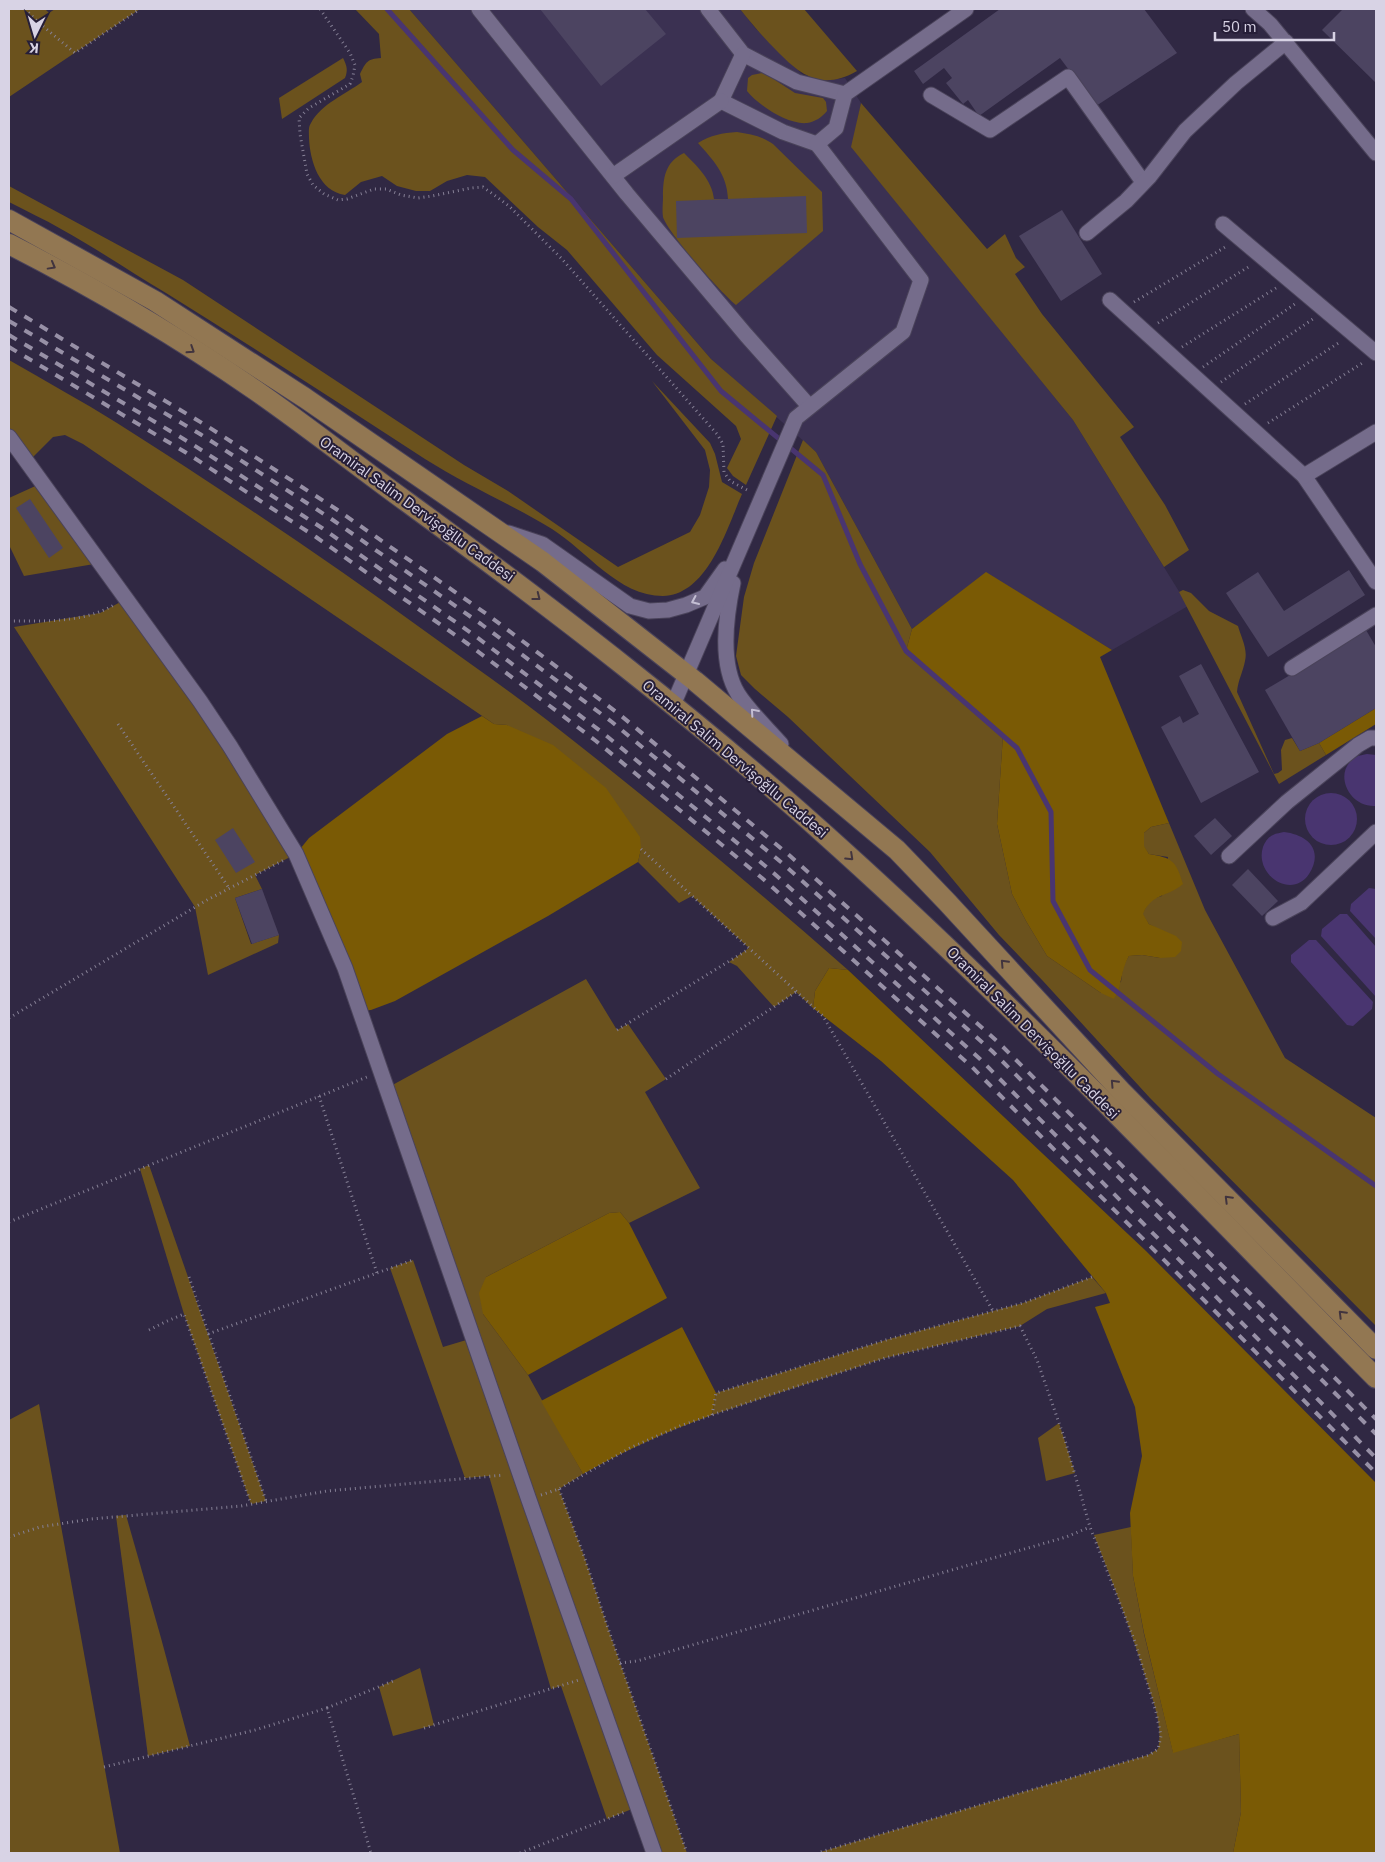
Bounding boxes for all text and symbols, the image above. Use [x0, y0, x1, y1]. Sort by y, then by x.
north arrow [10, 10, 60, 60]
scale bar [1215, 10, 1334, 42]
text: 50 m [1222, 17, 1257, 36]
text: K [28, 39, 40, 57]
one-way arrow [47, 260, 56, 270]
one-way arrow [186, 343, 195, 353]
street label: Oramiral Salim Dervişoğllu Caddesi [316, 432, 518, 586]
one-way arrow [531, 592, 540, 601]
one-way arrow [691, 595, 700, 606]
street label: Oramiral Salim Dervişoğllu Caddesi [639, 675, 832, 842]
one-way arrow [750, 709, 759, 718]
one-way arrow [845, 851, 854, 860]
street label: Oramiral Salim Dervişoğllu Caddesi [943, 942, 1124, 1123]
one-way arrow [1001, 960, 1010, 969]
one-way arrow [1111, 1080, 1120, 1089]
one-way arrow [1224, 1196, 1233, 1205]
one-way arrow [1339, 1311, 1348, 1320]

